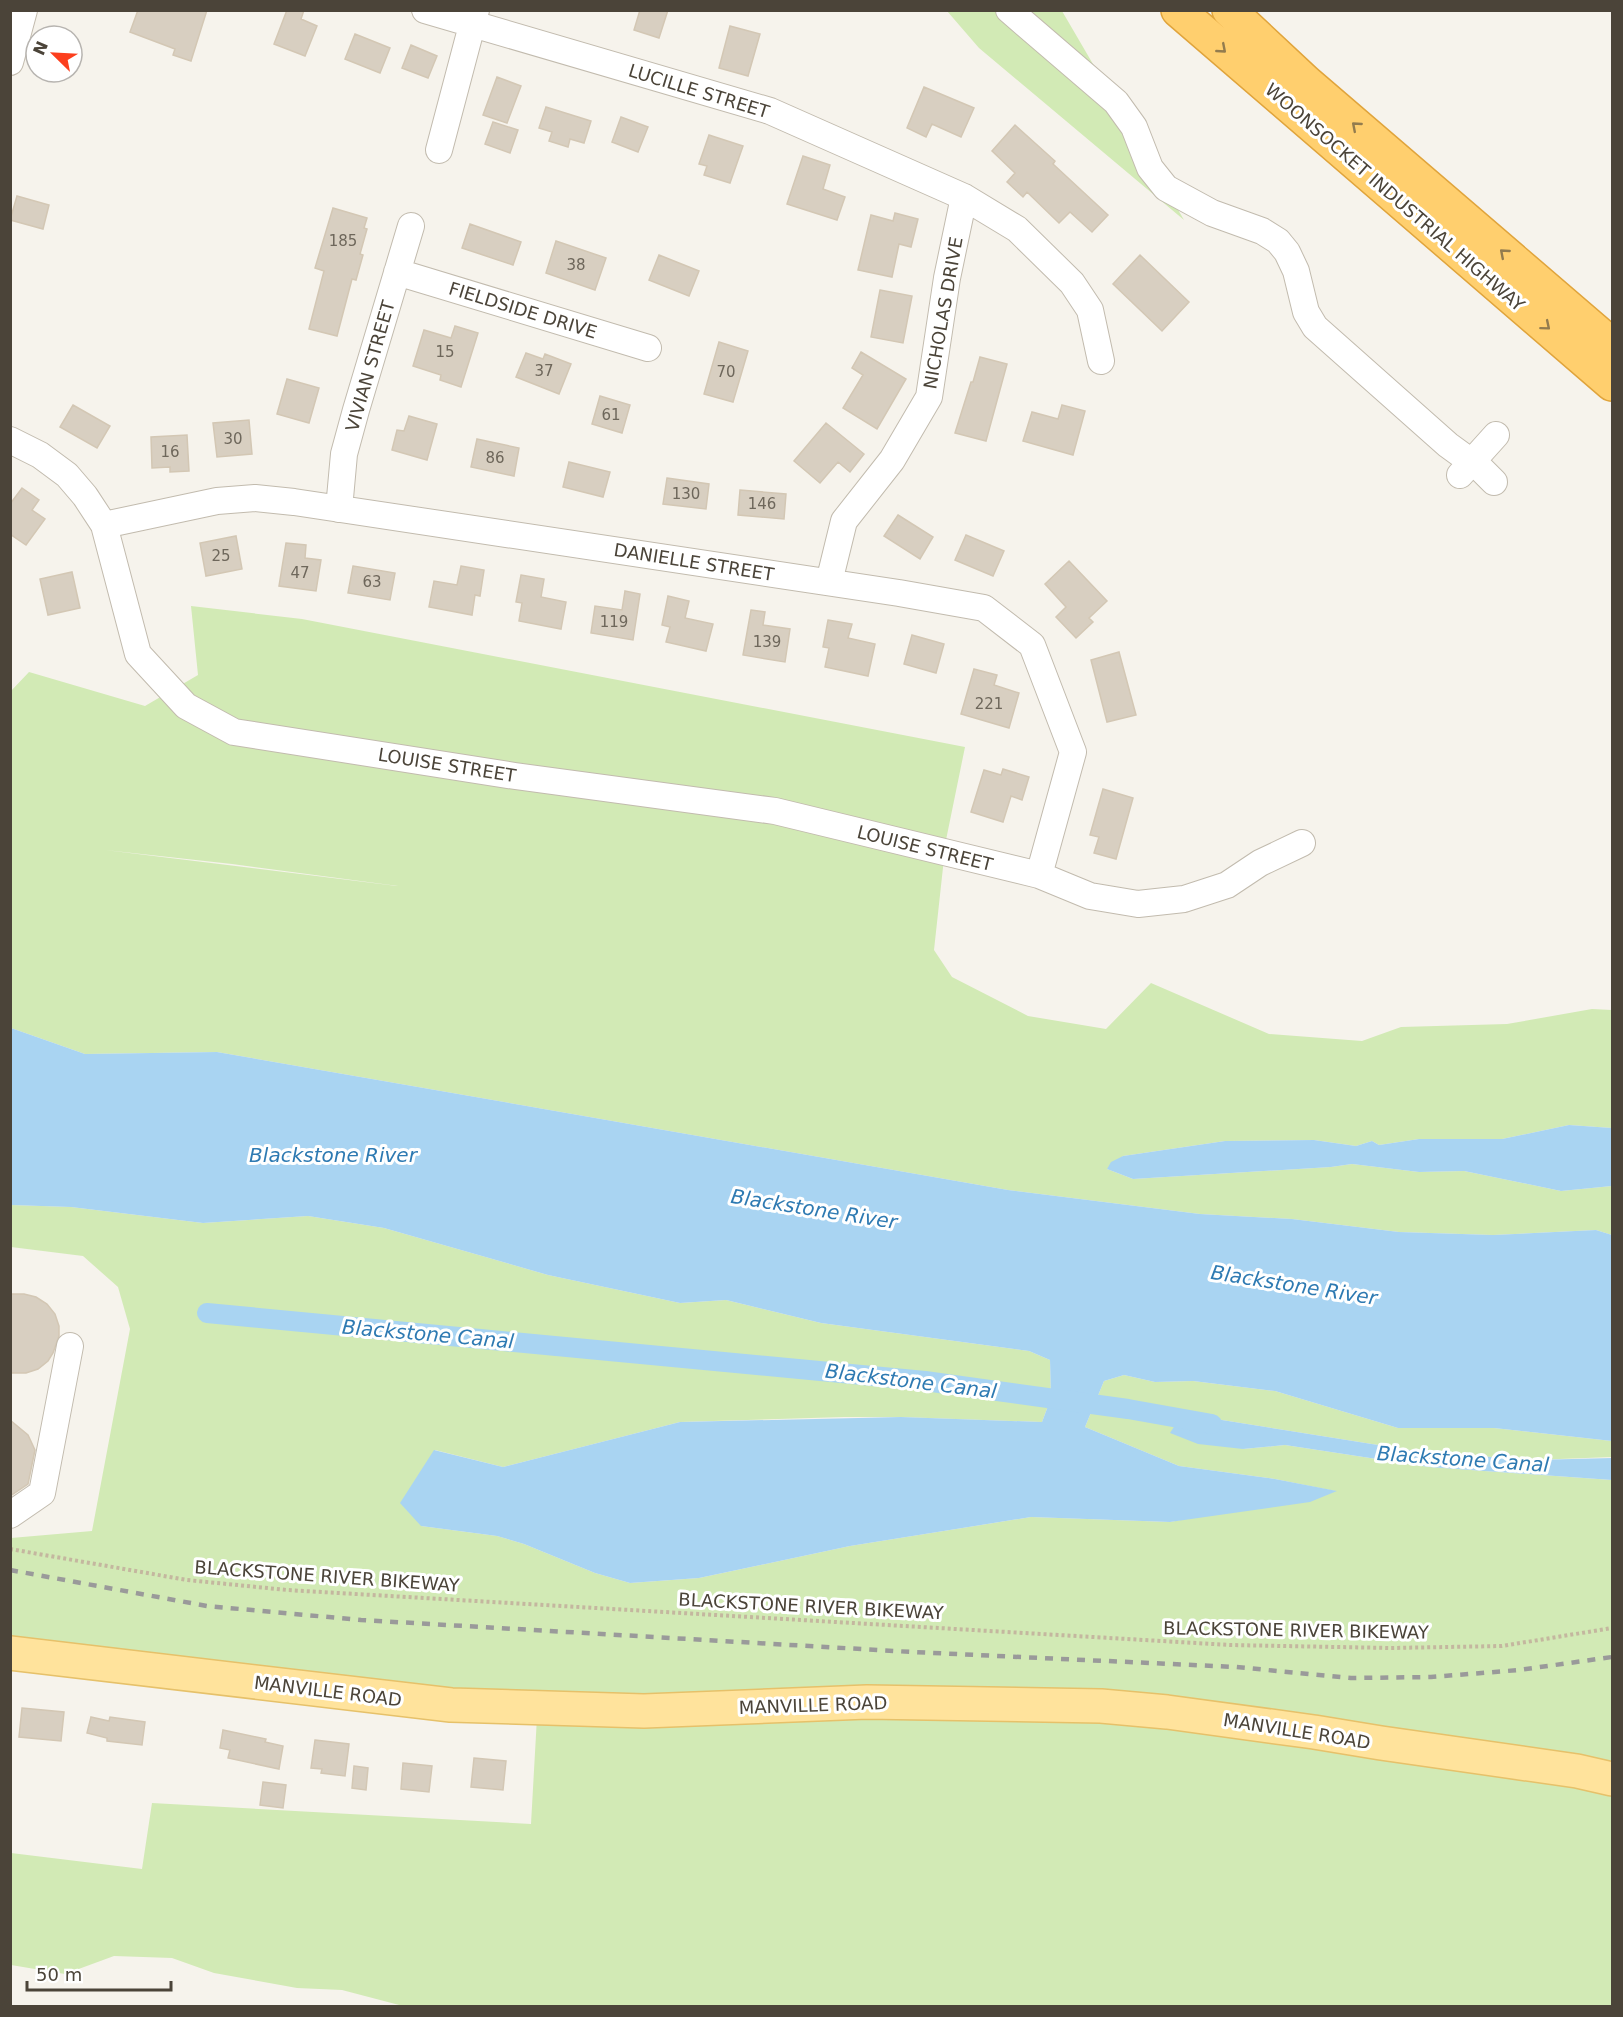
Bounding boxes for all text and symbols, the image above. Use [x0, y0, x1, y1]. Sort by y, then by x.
north arrow [24, 24, 84, 84]
text: N [29, 38, 52, 58]
one-way arrow [1215, 42, 1226, 53]
street label: LUCILLE STREET [626, 60, 773, 123]
street label: WOONSOCKET INDUSTRIAL HIGHWAY [1261, 79, 1530, 316]
one-way arrow [1352, 122, 1363, 133]
house number: 185 [329, 232, 357, 250]
street label: NICHOLAS DRIVE [919, 235, 967, 391]
one-way arrow [1500, 249, 1511, 260]
house number: 38 [566, 256, 586, 274]
street label: FIELDSIDE DRIVE [446, 277, 600, 343]
street label: VIVIAN STREET [341, 297, 399, 434]
one-way arrow [1539, 319, 1550, 330]
house number: 15 [435, 343, 455, 361]
house number: 37 [534, 362, 554, 380]
house number: 70 [716, 363, 736, 381]
house number: 61 [601, 406, 621, 424]
house number: 30 [223, 430, 243, 448]
house number: 16 [160, 443, 180, 461]
house number: 86 [485, 449, 505, 467]
house number: 130 [672, 485, 700, 503]
house number: 146 [748, 495, 776, 513]
street label: DANIELLE STREET [612, 539, 777, 585]
house number: 25 [211, 547, 231, 565]
house number: 47 [290, 564, 310, 582]
house number: 63 [362, 573, 382, 591]
house number: 119 [600, 613, 628, 631]
house number: 139 [753, 633, 781, 651]
house number: 221 [975, 695, 1003, 713]
street label: LOUISE STREET [377, 744, 518, 786]
street label: LOUISE STREET [855, 821, 996, 875]
water label: Blackstone River [249, 1143, 419, 1167]
water label: Blackstone River [729, 1184, 900, 1234]
water label: Blackstone River [1209, 1260, 1380, 1310]
water label: Blackstone Canal [341, 1315, 515, 1354]
water label: Blackstone Canal [824, 1359, 999, 1403]
water label: Blackstone Canal [1376, 1441, 1550, 1477]
street label: BLACKSTONE RIVER BIKEWAY [194, 1556, 461, 1596]
street label: BLACKSTONE RIVER BIKEWAY [678, 1589, 945, 1623]
street label: BLACKSTONE RIVER BIKEWAY [1163, 1617, 1430, 1643]
street label: MANVILLE ROAD [253, 1672, 403, 1710]
street label: MANVILLE ROAD [738, 1692, 888, 1718]
street label: MANVILLE ROAD [1222, 1709, 1372, 1753]
scale bar [27, 1954, 171, 1992]
text: 50 m [36, 1964, 82, 1985]

